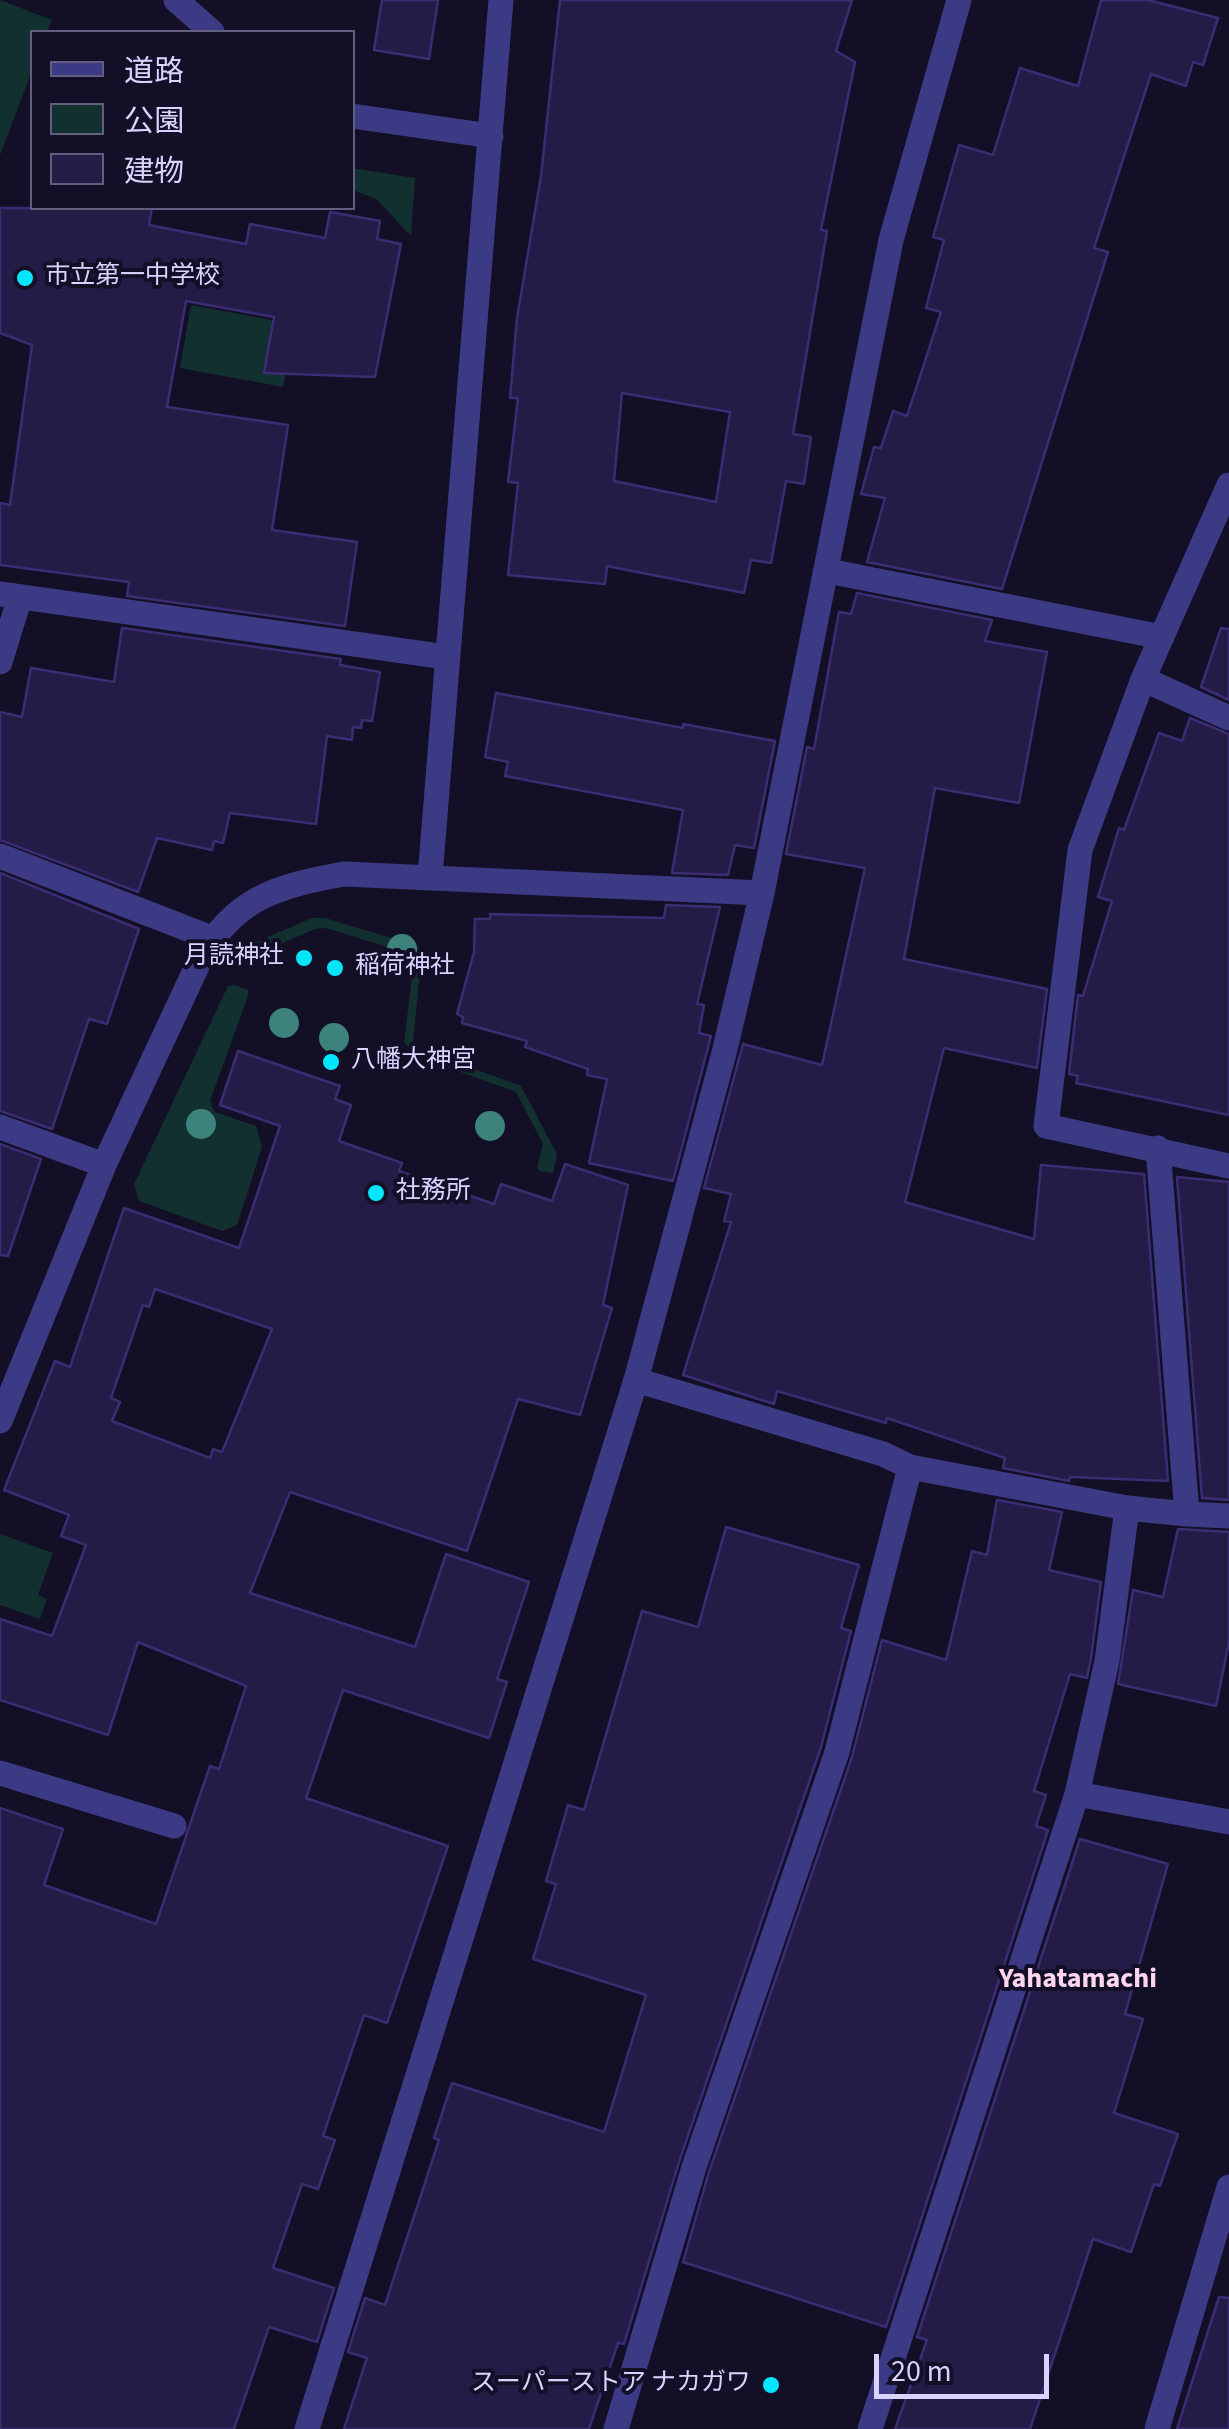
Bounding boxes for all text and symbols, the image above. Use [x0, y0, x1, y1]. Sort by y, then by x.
legend [30, 30, 355, 210]
text: 道路 [124, 50, 184, 93]
text: 公園 [124, 100, 184, 143]
text: 建物 [124, 150, 184, 193]
place label: 市立第一中学校 [45, 263, 220, 293]
marker: 市立第一中学校 [14, 267, 36, 289]
place label: 月読神社 [184, 943, 284, 973]
marker: 月読神社 [293, 947, 315, 969]
place label: 稲荷神社 [355, 953, 455, 983]
marker: 稲荷神社 [324, 957, 346, 979]
place label: 八幡大神宮 [351, 1047, 476, 1077]
marker: 八幡大神宮 [320, 1051, 342, 1073]
place label: 社務所 [396, 1178, 471, 1208]
marker: 社務所 [365, 1182, 387, 1204]
district label: Yahatamachi [999, 1964, 1157, 1998]
scale bar [879, 2334, 1054, 2396]
text: 20 m [891, 2350, 952, 2393]
place label: スーパーストア ナカガワ [471, 2370, 751, 2400]
marker: スーパーストア ナカガワ [760, 2374, 782, 2396]

